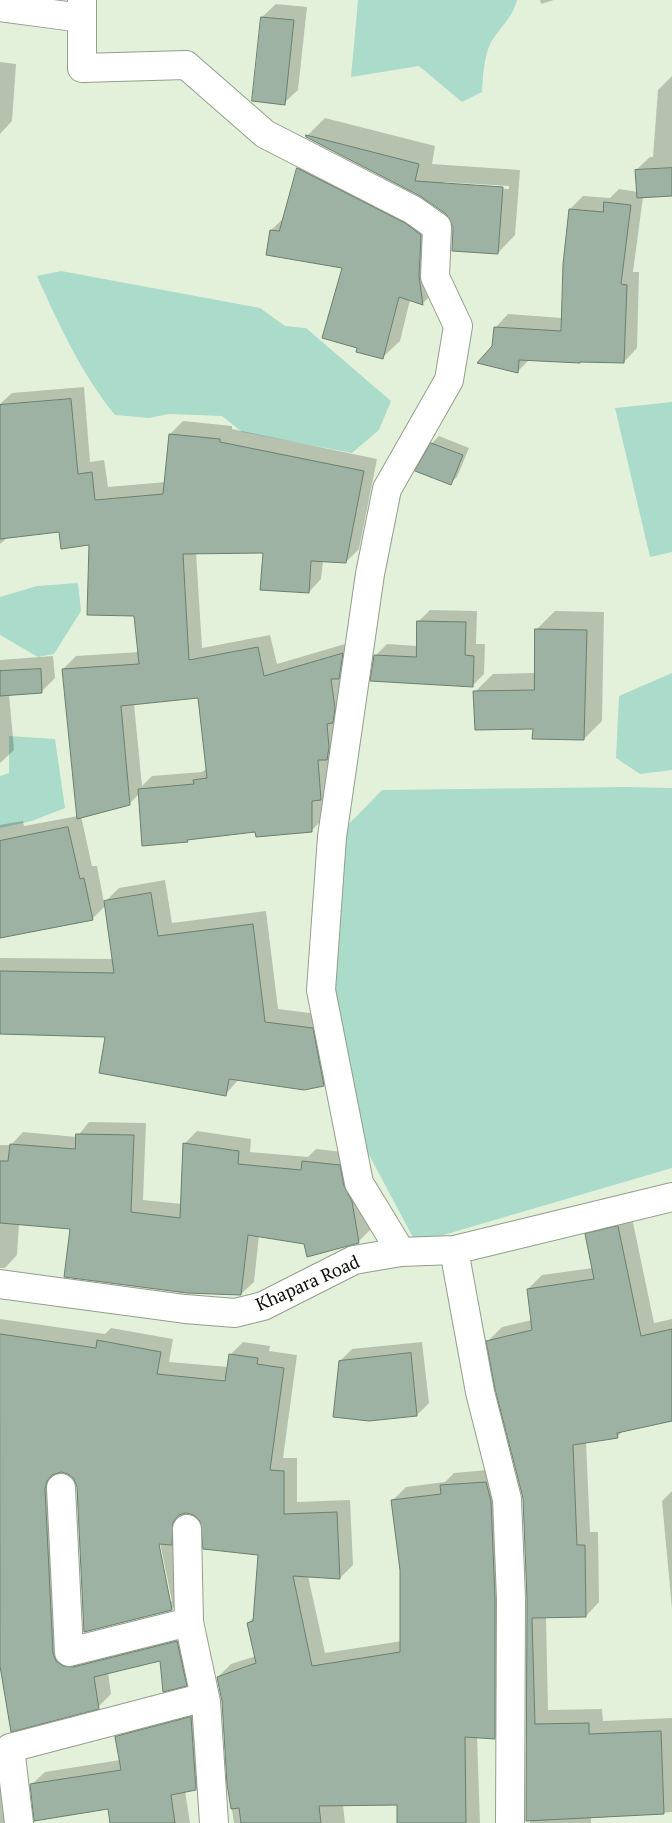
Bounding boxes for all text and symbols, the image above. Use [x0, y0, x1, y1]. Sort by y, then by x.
street label: Khapara Road [253, 1252, 363, 1316]

